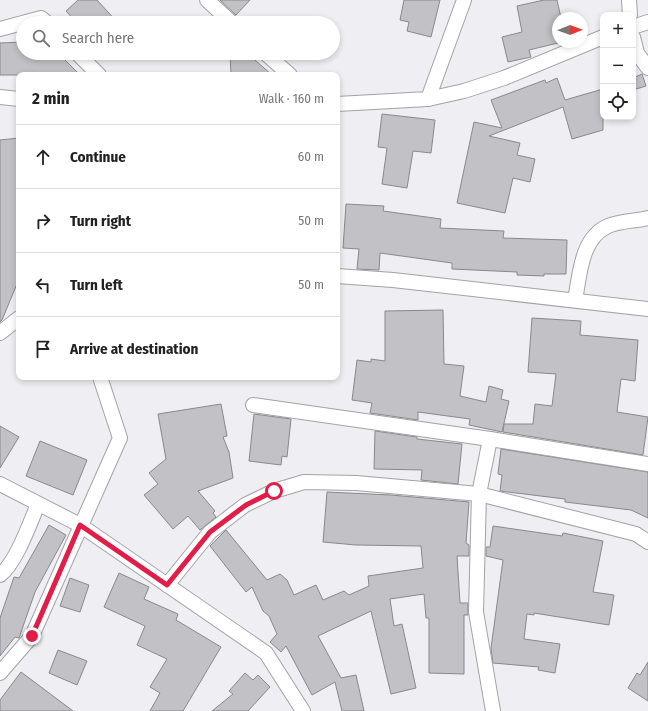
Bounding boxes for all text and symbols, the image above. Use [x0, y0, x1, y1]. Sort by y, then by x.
north arrow [552, 12, 588, 48]
map controls [600, 12, 636, 120]
button: + [600, 12, 636, 48]
search box [16, 16, 340, 60]
icon: search [30, 27, 52, 49]
text: Search here [62, 29, 134, 47]
button: − [600, 48, 636, 84]
button: locate [600, 84, 636, 120]
text: 2 min [32, 88, 70, 109]
text: Walk · 160 m [259, 91, 324, 106]
icon: ahead [32, 146, 54, 168]
text: Continue [70, 148, 126, 166]
text: 60 m [298, 149, 324, 164]
icon: right [32, 210, 54, 232]
text: Turn right [70, 212, 131, 230]
text: 50 m [298, 213, 324, 228]
icon: left [32, 274, 54, 296]
text: Turn left [70, 276, 123, 294]
text: 50 m [298, 277, 324, 292]
icon: arrive [32, 338, 54, 360]
text: Arrive at destination [70, 340, 198, 358]
route start [265, 482, 283, 500]
route end [23, 627, 41, 645]

